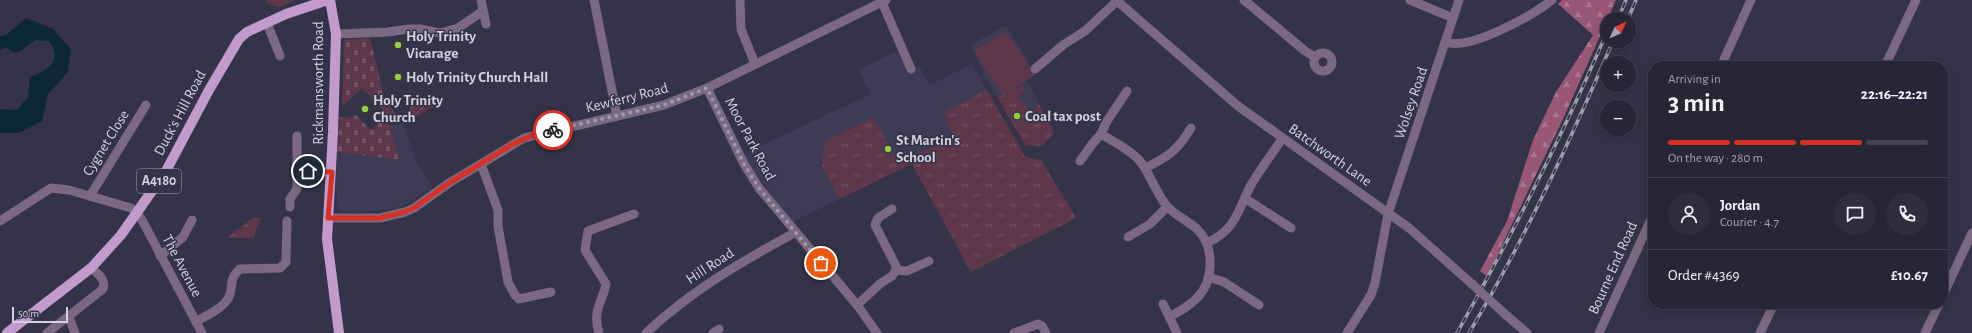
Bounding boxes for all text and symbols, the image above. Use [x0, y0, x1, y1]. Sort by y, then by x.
north arrow [1600, 12, 1636, 48]
map controls [1600, 12, 1636, 136]
street label: Rickmansworth Road [311, 21, 326, 145]
place label: Holy Trinity Vicarage [406, 29, 476, 61]
marker: Holy Trinity Vicarage [393, 40, 403, 50]
button: + [1600, 56, 1636, 92]
street label: Wolsey Road [1392, 65, 1430, 141]
street label: Duck's Hill Road [151, 68, 209, 158]
place label: Holy Trinity Church Hall [406, 70, 548, 85]
marker: Holy Trinity Church Hall [393, 72, 403, 82]
text: Arriving in [1668, 73, 1721, 86]
street label: Kewferry Road [584, 80, 670, 116]
text: 22:16–22:21 [1861, 87, 1928, 102]
text: 3 min [1668, 90, 1725, 116]
place label: Holy Trinity Church [373, 93, 443, 125]
street label: Moor Park Road [722, 95, 778, 183]
button: − [1600, 100, 1636, 136]
marker: Holy Trinity Church [360, 104, 370, 114]
street label: Cygnet Close [80, 107, 132, 178]
place label: Coal tax post [1025, 109, 1101, 124]
courier [533, 110, 573, 150]
marker: Coal tax post [1012, 111, 1022, 121]
icon: bike [542, 119, 564, 141]
street label: Batchworth Lane [1286, 121, 1374, 189]
place label: St Martin's School [896, 133, 960, 165]
marker: St Martin's School [883, 144, 893, 154]
text: On the way · 280 m [1668, 152, 1763, 165]
pin [291, 154, 325, 188]
icon: home [297, 160, 319, 182]
road number: A4180 [137, 169, 181, 193]
button: person [1668, 193, 1710, 235]
button: chat [1834, 193, 1876, 235]
button: phone [1886, 193, 1928, 235]
text: Jordan [1720, 198, 1760, 213]
text: Courier · 4.7 [1720, 216, 1779, 229]
street label: Bourne End Road [1586, 219, 1640, 317]
street label: The Avenue [159, 232, 205, 300]
street label: Hill Road [683, 245, 737, 287]
pin [804, 246, 838, 280]
icon: bag [810, 252, 832, 274]
text: Order #4369 [1668, 268, 1740, 283]
text: £10.67 [1891, 268, 1928, 283]
scale bar [12, 305, 68, 324]
text: 50 m [18, 308, 39, 319]

